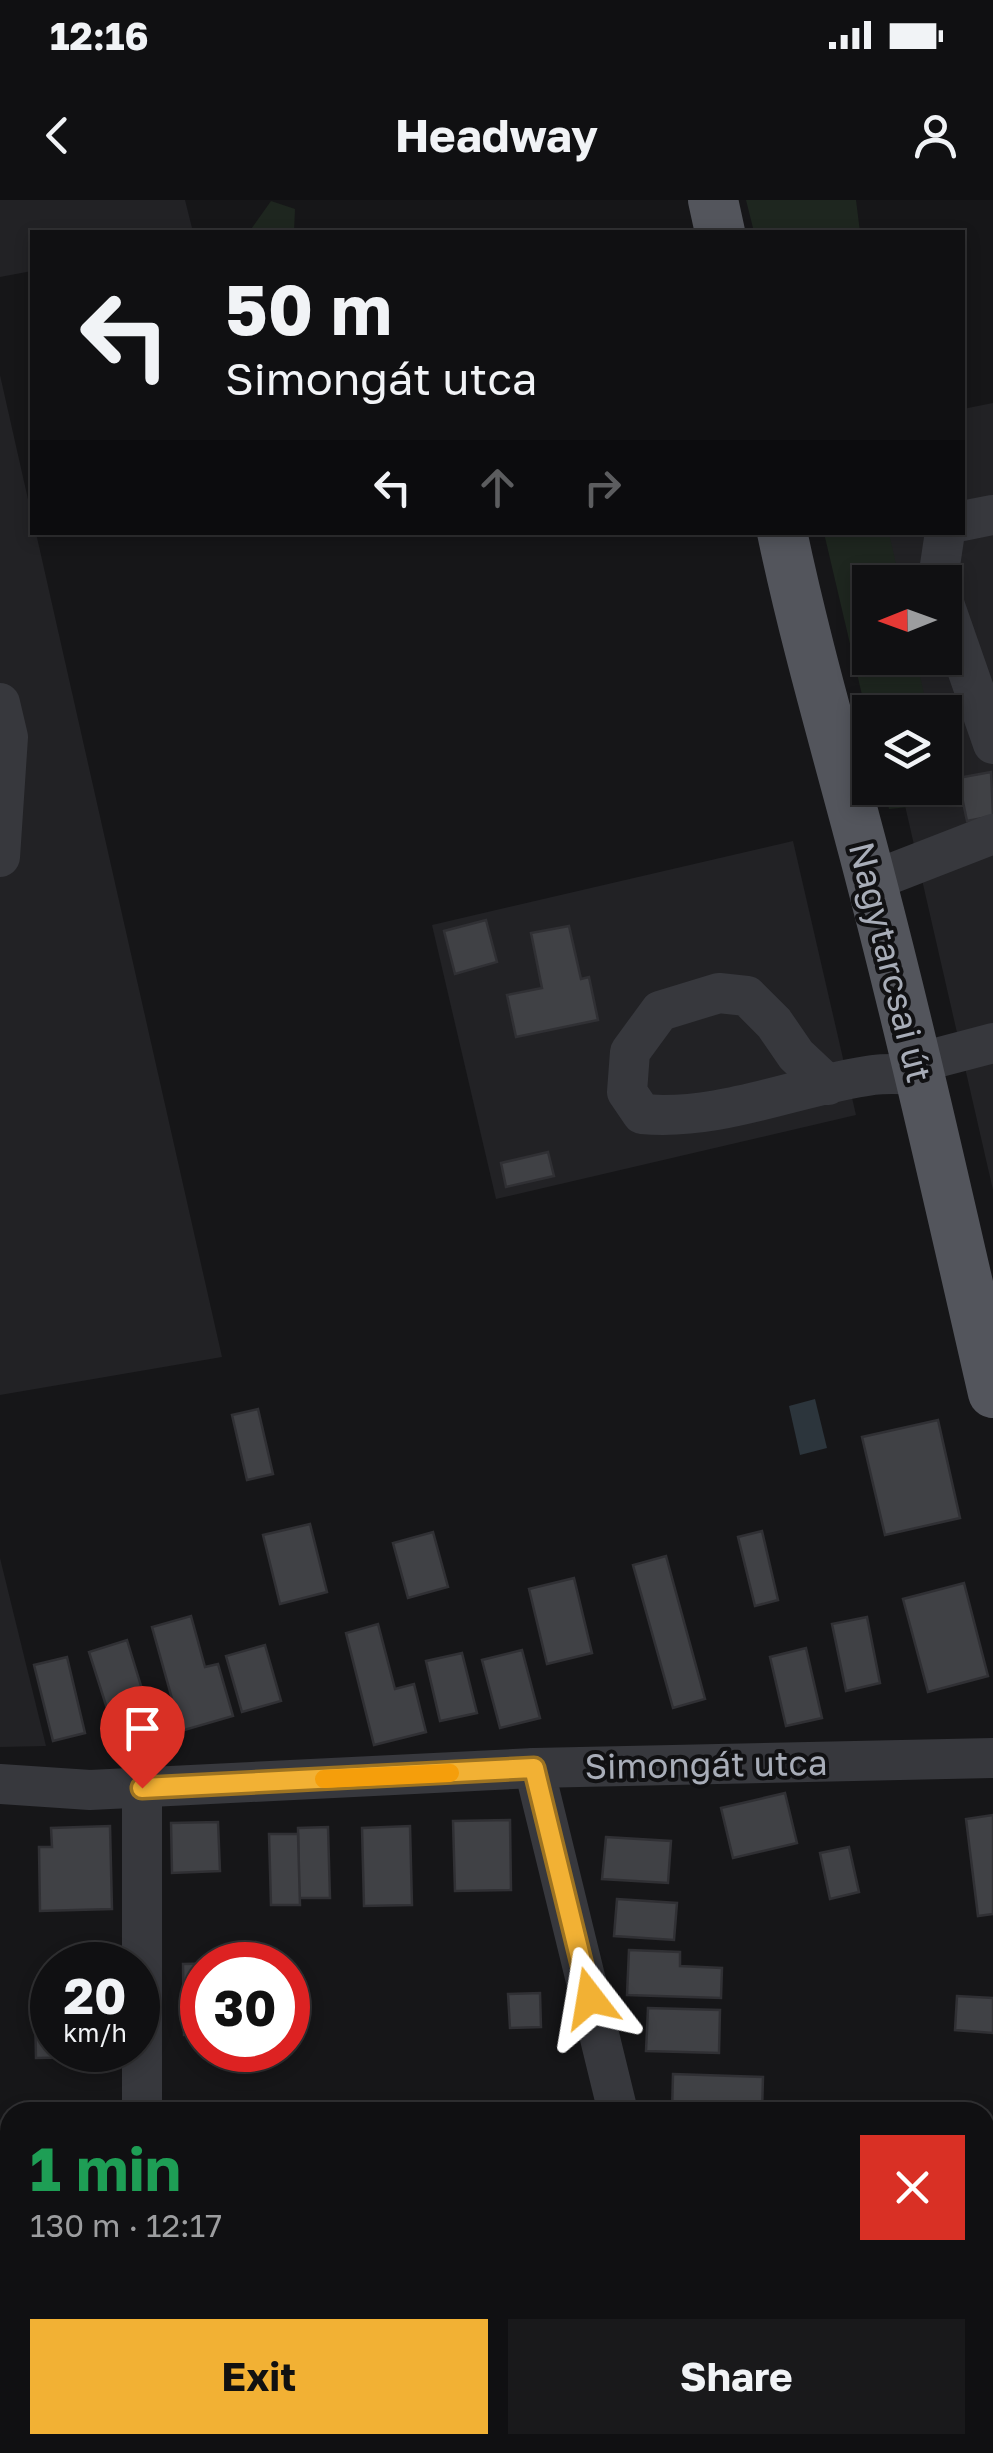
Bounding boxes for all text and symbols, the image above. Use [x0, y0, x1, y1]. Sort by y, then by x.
text: 12:16 [50, 13, 149, 58]
icon: back [30, 108, 85, 163]
text: Headway [395, 108, 598, 162]
icon: person [908, 108, 963, 163]
text: 50 m [225, 266, 392, 350]
icon: left [60, 270, 190, 400]
text: Simongát utca [225, 351, 537, 405]
icon: left [365, 460, 420, 515]
icon: ahead [470, 460, 525, 515]
icon: right [575, 460, 630, 515]
north arrow [852, 565, 962, 675]
map controls [852, 565, 962, 805]
button: layers [852, 695, 962, 805]
street label: Nagytarcsai út [841, 837, 941, 1087]
pin [100, 1686, 185, 1789]
icon: arrive [115, 1701, 170, 1756]
street label: Simongát utca [584, 1741, 828, 1787]
speed limit sign: 30 [180, 1942, 310, 2072]
position arrow [538, 1946, 642, 2050]
text: 20 [63, 1965, 126, 2025]
text: km/h [63, 2017, 127, 2048]
text: 1 min [30, 2132, 181, 2204]
button: close [860, 2135, 965, 2240]
text: 130 m · 12:17 [30, 2206, 222, 2244]
button: Exit [30, 2319, 488, 2434]
button: Share [508, 2319, 965, 2434]

